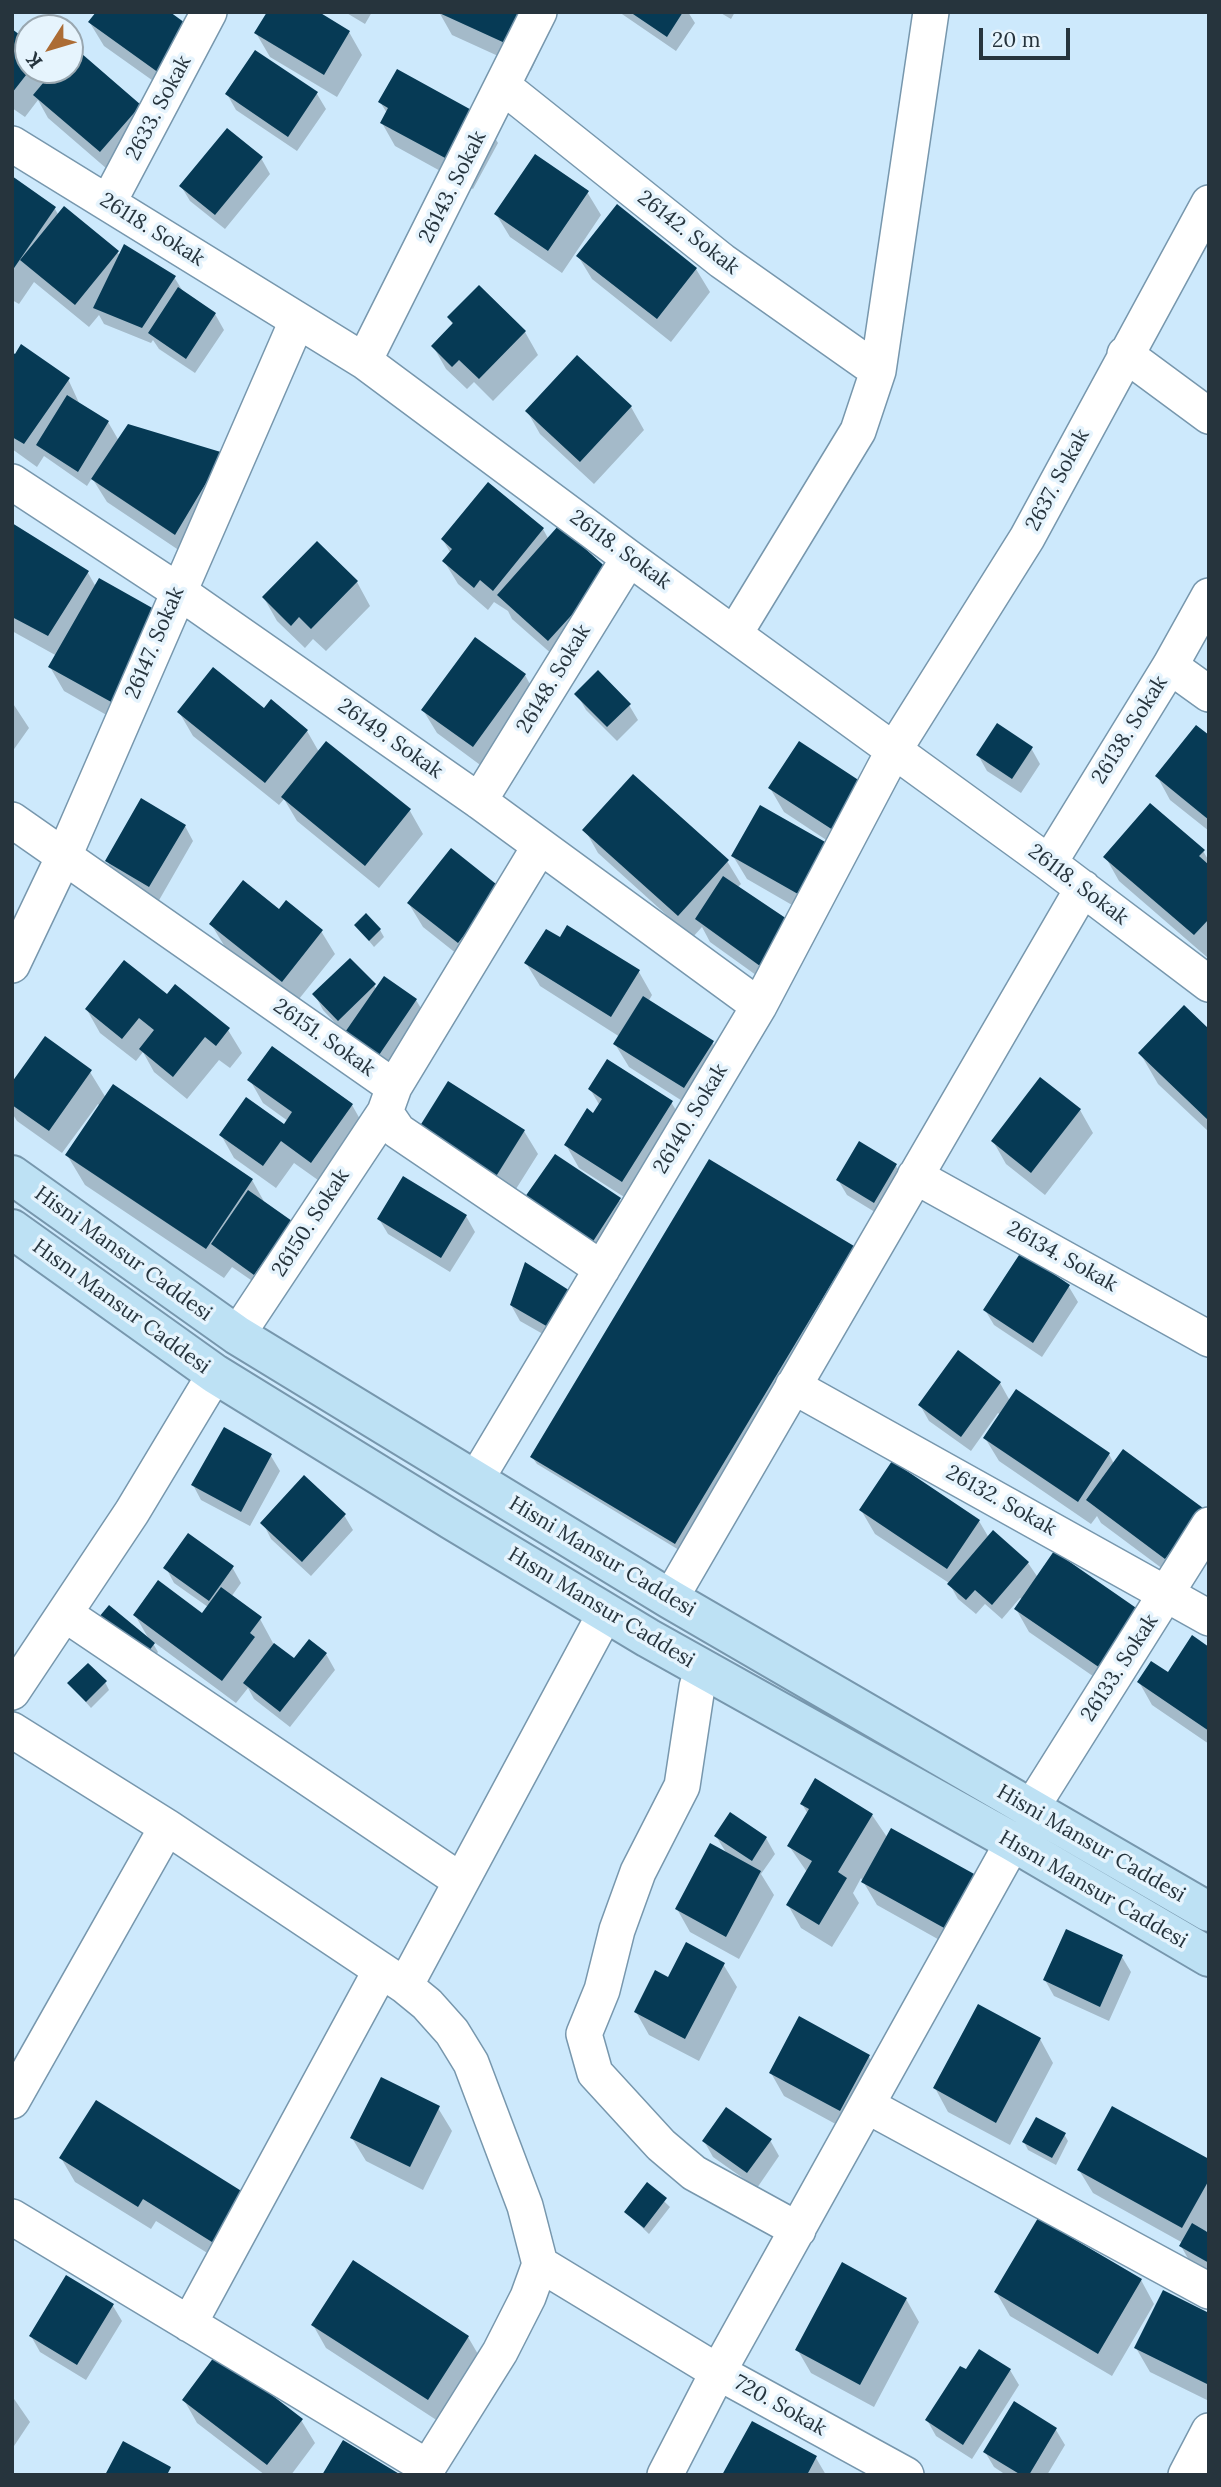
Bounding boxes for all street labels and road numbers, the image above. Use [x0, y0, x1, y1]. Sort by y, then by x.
street label: 2633. Sokak [121, 51, 197, 165]
street label: 26143. Sokak [414, 127, 492, 247]
street label: 26142. Sokak [632, 186, 744, 280]
street label: 26118. Sokak [95, 188, 209, 272]
street label: 2637. Sokak [1021, 425, 1095, 535]
street label: 26118. Sokak [565, 505, 675, 595]
street label: 26147. Sokak [120, 583, 190, 703]
street label: 26148. Sokak [512, 620, 596, 738]
street label: 26138. Sokak [1087, 671, 1173, 789]
street label: 26149. Sokak [333, 694, 447, 784]
street label: 26118. Sokak [1023, 839, 1133, 931]
street label: 26151. Sokak [268, 994, 380, 1082]
street label: 26140. Sokak [648, 1060, 734, 1178]
street label: 26150. Sokak [267, 1164, 355, 1282]
street label: Hisni Mansur Caddesi [29, 1181, 217, 1327]
street label: 26134. Sokak [1002, 1216, 1122, 1298]
street label: Hısnı Mansur Caddesi [27, 1234, 215, 1380]
street label: 26132. Sokak [941, 1460, 1061, 1542]
street label: Hisni Mansur Caddesi [504, 1491, 700, 1623]
street label: Hısnı Mansur Caddesi [503, 1542, 699, 1674]
street label: 26133. Sokak [1076, 1610, 1164, 1726]
street label: Hisni Mansur Caddesi [992, 1780, 1190, 1908]
street label: Hısnı Mansur Caddesi [994, 1826, 1192, 1954]
street label: 720. Sokak [729, 2370, 831, 2442]

